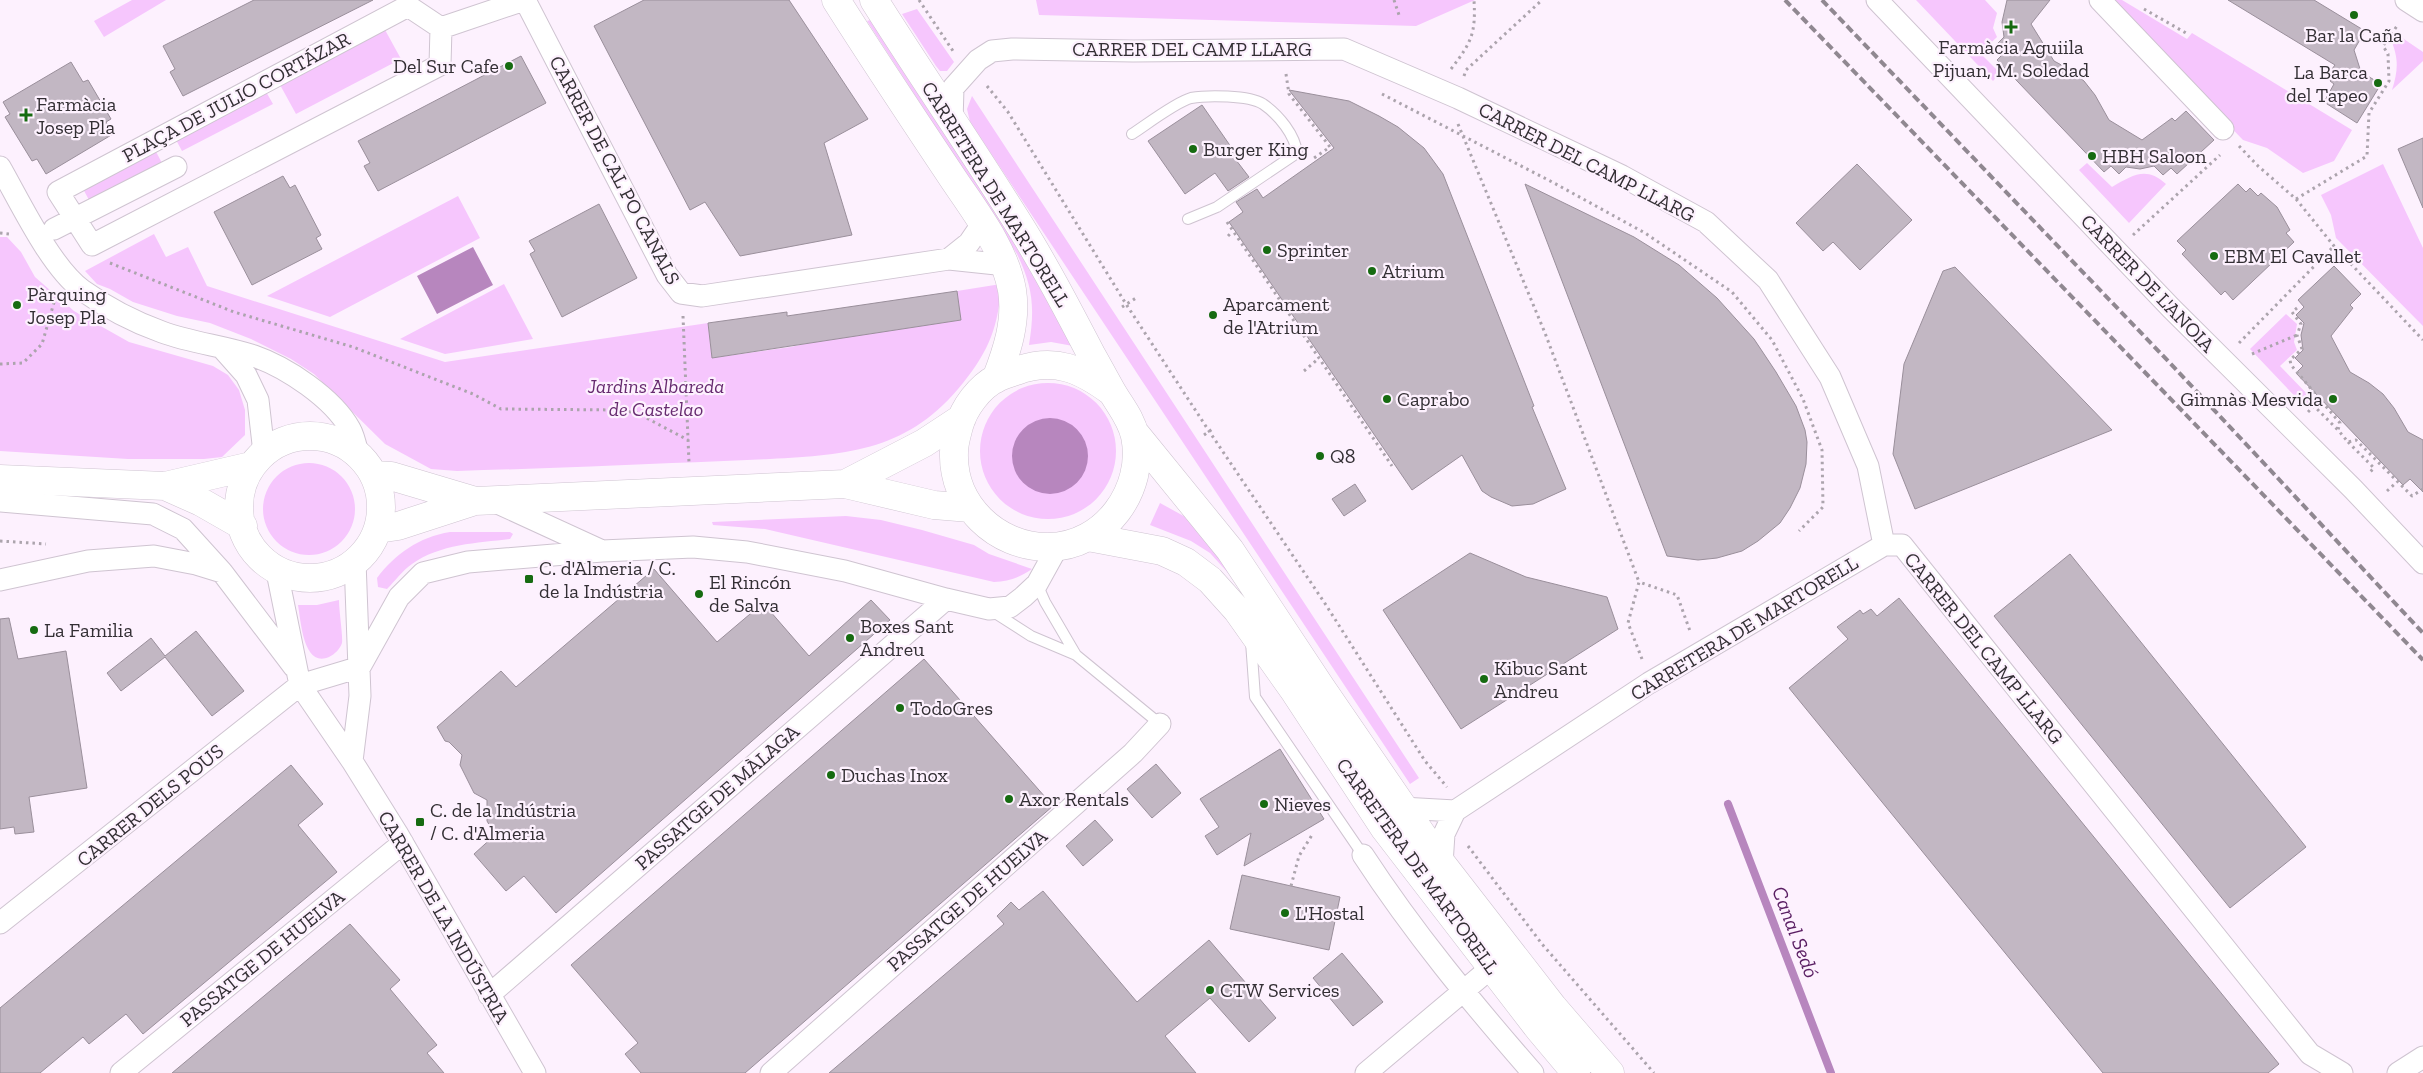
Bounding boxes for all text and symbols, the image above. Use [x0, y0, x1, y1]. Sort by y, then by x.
marker: Bar la Caña [2348, 9, 2360, 21]
marker: Farmàcia Aguiila Pijuan, M. Soledad [2005, 21, 2017, 33]
place label: Bar la Caña [2305, 23, 2403, 47]
street label: PLAÇA DE JULIO CORTÁZAR [118, 26, 355, 167]
place label: Farmàcia Aguiila Pijuan, M. Soledad [1933, 35, 2089, 82]
street label: CARRER DEL CAMP LLARG [1072, 37, 1312, 61]
street label: CARRER DE CAL PO CANALS [544, 52, 686, 288]
place label: Del Sur Cafe [393, 54, 499, 78]
marker: Del Sur Cafe [503, 60, 515, 72]
place label: La Barca del Tapeo [2286, 60, 2368, 107]
street label: CARRETERA DE MARTORELL [917, 77, 1075, 311]
marker: La Barca del Tapeo [2372, 77, 2384, 89]
place label: Farmàcia Josep Pla [36, 92, 117, 139]
street label: CARRER DEL CAMP LLARG [1475, 97, 1699, 227]
marker: Farmàcia Josep Pla [20, 109, 32, 121]
place label: Burger King [1203, 137, 1309, 161]
marker: Burger King [1187, 143, 1199, 155]
place label: HBH Saloon [2102, 144, 2207, 168]
marker: HBH Saloon [2086, 150, 2098, 162]
street label: CARRER DE L'ANOIA [2076, 209, 2221, 358]
place label: Sprinter [1277, 238, 1349, 262]
marker: Sprinter [1261, 244, 1273, 256]
place label: EBM El Cavallet [2224, 244, 2362, 268]
marker: EBM El Cavallet [2208, 250, 2220, 262]
place label: Atrium [1382, 259, 1445, 283]
marker: Atrium [1366, 265, 1378, 277]
place label: Pàrquing Josep Pla [27, 282, 106, 329]
place label: Aparcament de l'Atrium [1223, 292, 1330, 339]
marker: Pàrquing Josep Pla [11, 299, 23, 311]
marker: Aparcament de l'Atrium [1207, 309, 1219, 321]
park label: Jardins Albareda de Castelao [587, 374, 724, 421]
place label: Caprabo [1397, 387, 1470, 411]
place label: Gimnàs Mesvida [2180, 387, 2323, 411]
marker: Caprabo [1381, 393, 1393, 405]
marker: Gimnàs Mesvida [2327, 393, 2339, 405]
place label: Q8 [1330, 444, 1355, 468]
marker: Q8 [1314, 450, 1326, 462]
street label: CARRER DEL CAMP LLARG [1899, 547, 2069, 749]
street label: CARRETERA DE MARTORELL [1626, 550, 1862, 706]
place label: C. d'Almeria / C. de la Indústria [539, 556, 676, 603]
place label: El Rincón de Salva [709, 570, 792, 617]
marker: C. d'Almeria / C. de la Indústria [523, 573, 535, 585]
marker: El Rincón de Salva [693, 588, 705, 600]
place label: Boxes Sant Andreu [860, 614, 954, 661]
place label: La Familia [44, 618, 133, 642]
marker: La Familia [28, 624, 40, 636]
marker: Boxes Sant Andreu [844, 632, 856, 644]
place label: Kibuc Sant Andreu [1494, 656, 1588, 703]
marker: Kibuc Sant Andreu [1478, 673, 1490, 685]
place label: TodoGres [910, 696, 993, 720]
marker: TodoGres [894, 702, 906, 714]
street label: PASSATGE DE MÀLAGA [630, 719, 805, 875]
street label: CARRER DELS POUS [72, 738, 228, 872]
street label: CARRETERA DE MARTORELL [1332, 753, 1505, 979]
place label: Duchas Inox [841, 763, 948, 787]
marker: Duchas Inox [825, 769, 837, 781]
place label: Axor Rentals [1019, 787, 1129, 811]
place label: Nieves [1274, 792, 1331, 816]
marker: Axor Rentals [1003, 793, 1015, 805]
place label: C. de la Indústria / C. d'Almeria [430, 798, 576, 845]
marker: Nieves [1258, 798, 1270, 810]
street label: CARRER DE LA INDÚSTRIA [373, 806, 515, 1028]
marker: C. de la Indústria / C. d'Almeria [414, 816, 426, 828]
street label: PASSATGE DE HUELVA [882, 823, 1053, 976]
water label: Canal Sedó [1767, 883, 1825, 981]
street label: PASSATGE DE HUELVA [175, 884, 350, 1032]
place label: L'Hostal [1295, 901, 1364, 925]
marker: L'Hostal [1279, 907, 1291, 919]
place label: CTW Services [1220, 978, 1340, 1002]
marker: CTW Services [1204, 984, 1216, 996]

